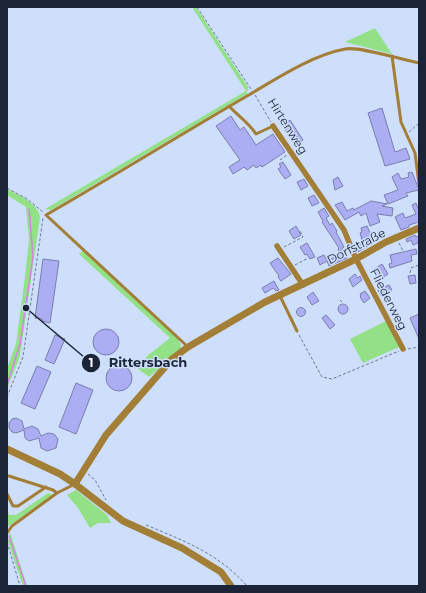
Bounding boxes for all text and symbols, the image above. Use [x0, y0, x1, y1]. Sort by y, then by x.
street label: Hirtenweg [265, 95, 311, 157]
street label: Dorfstraße [324, 225, 388, 267]
street label: Fliederweg [367, 266, 411, 332]
callout: Rittersbach [81, 350, 196, 375]
text: Rittersbach [109, 354, 187, 370]
text: 1 [89, 355, 93, 370]

